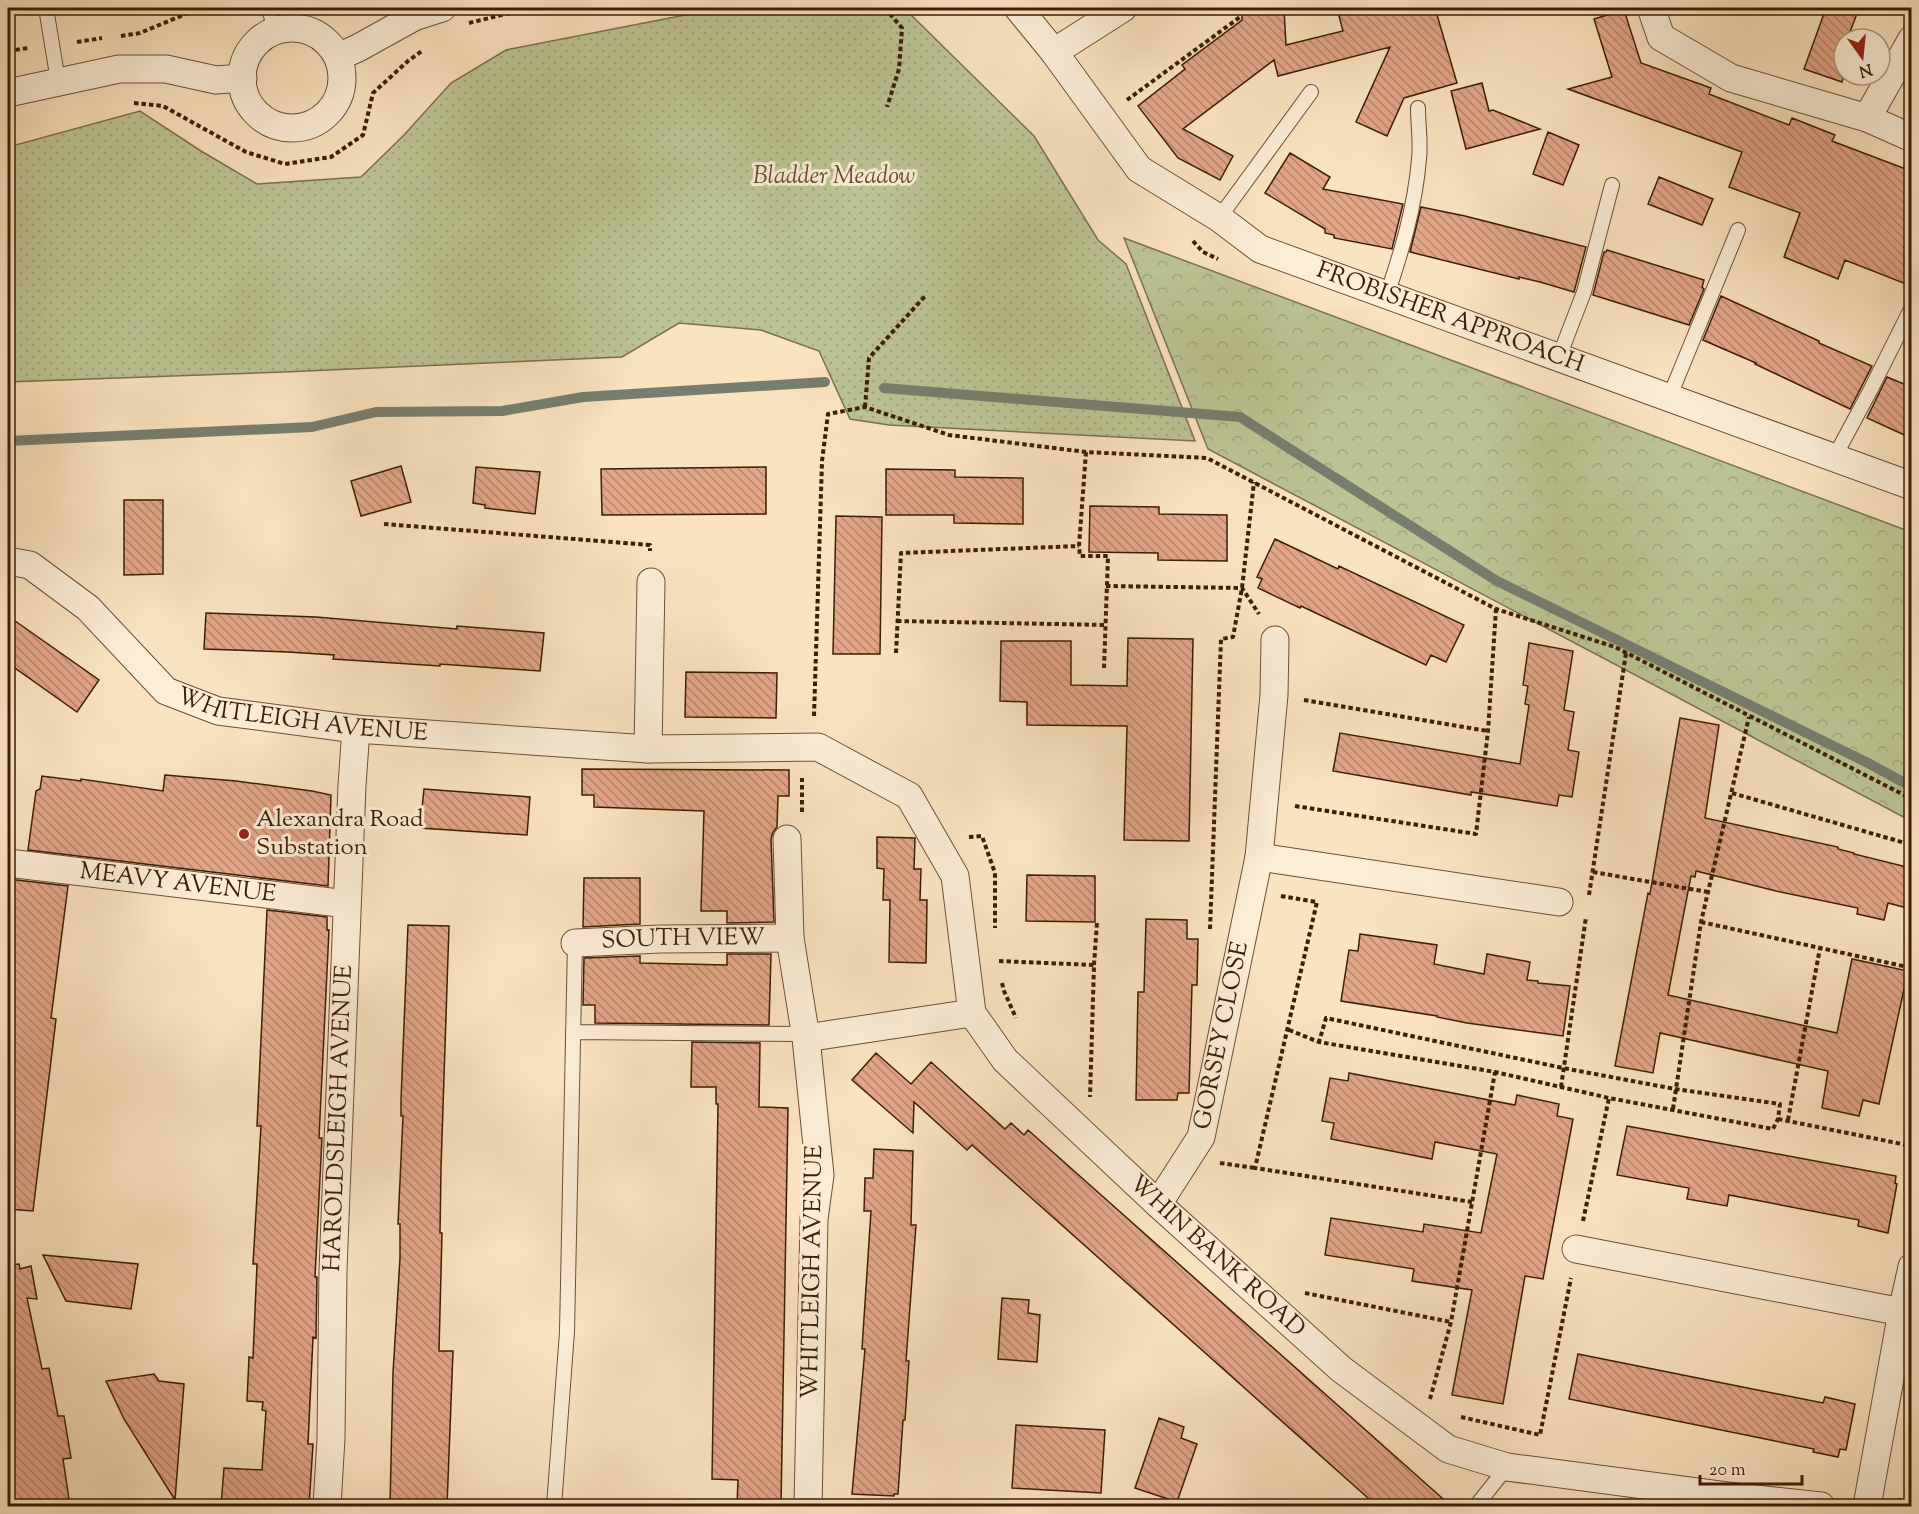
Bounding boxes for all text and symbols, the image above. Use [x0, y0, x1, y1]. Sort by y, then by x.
north arrow [1832, 27, 1892, 87]
text: N [1856, 56, 1874, 82]
park label: Bladder Meadow [753, 160, 915, 194]
street label: FROBISHER APPROACH [1312, 254, 1589, 382]
street label: WHITLEIGH AVENUE [172, 680, 429, 751]
place label: Alexandra Road Substation [256, 803, 424, 865]
marker: Alexandra Road Substation [237, 827, 251, 841]
street label: MEAVY AVENUE [78, 855, 278, 912]
street label: SOUTH VIEW [600, 921, 765, 959]
street label: GORSEY CLOSE [1186, 938, 1258, 1133]
street label: HAROLDSLEIGH AVENUE [316, 964, 362, 1272]
street label: WHITLEIGH AVENUE [794, 1144, 832, 1399]
street label: WHIN BANK ROAD [1121, 1168, 1312, 1346]
scale bar [1700, 1448, 1802, 1486]
text: 20 m [1709, 1458, 1746, 1484]

